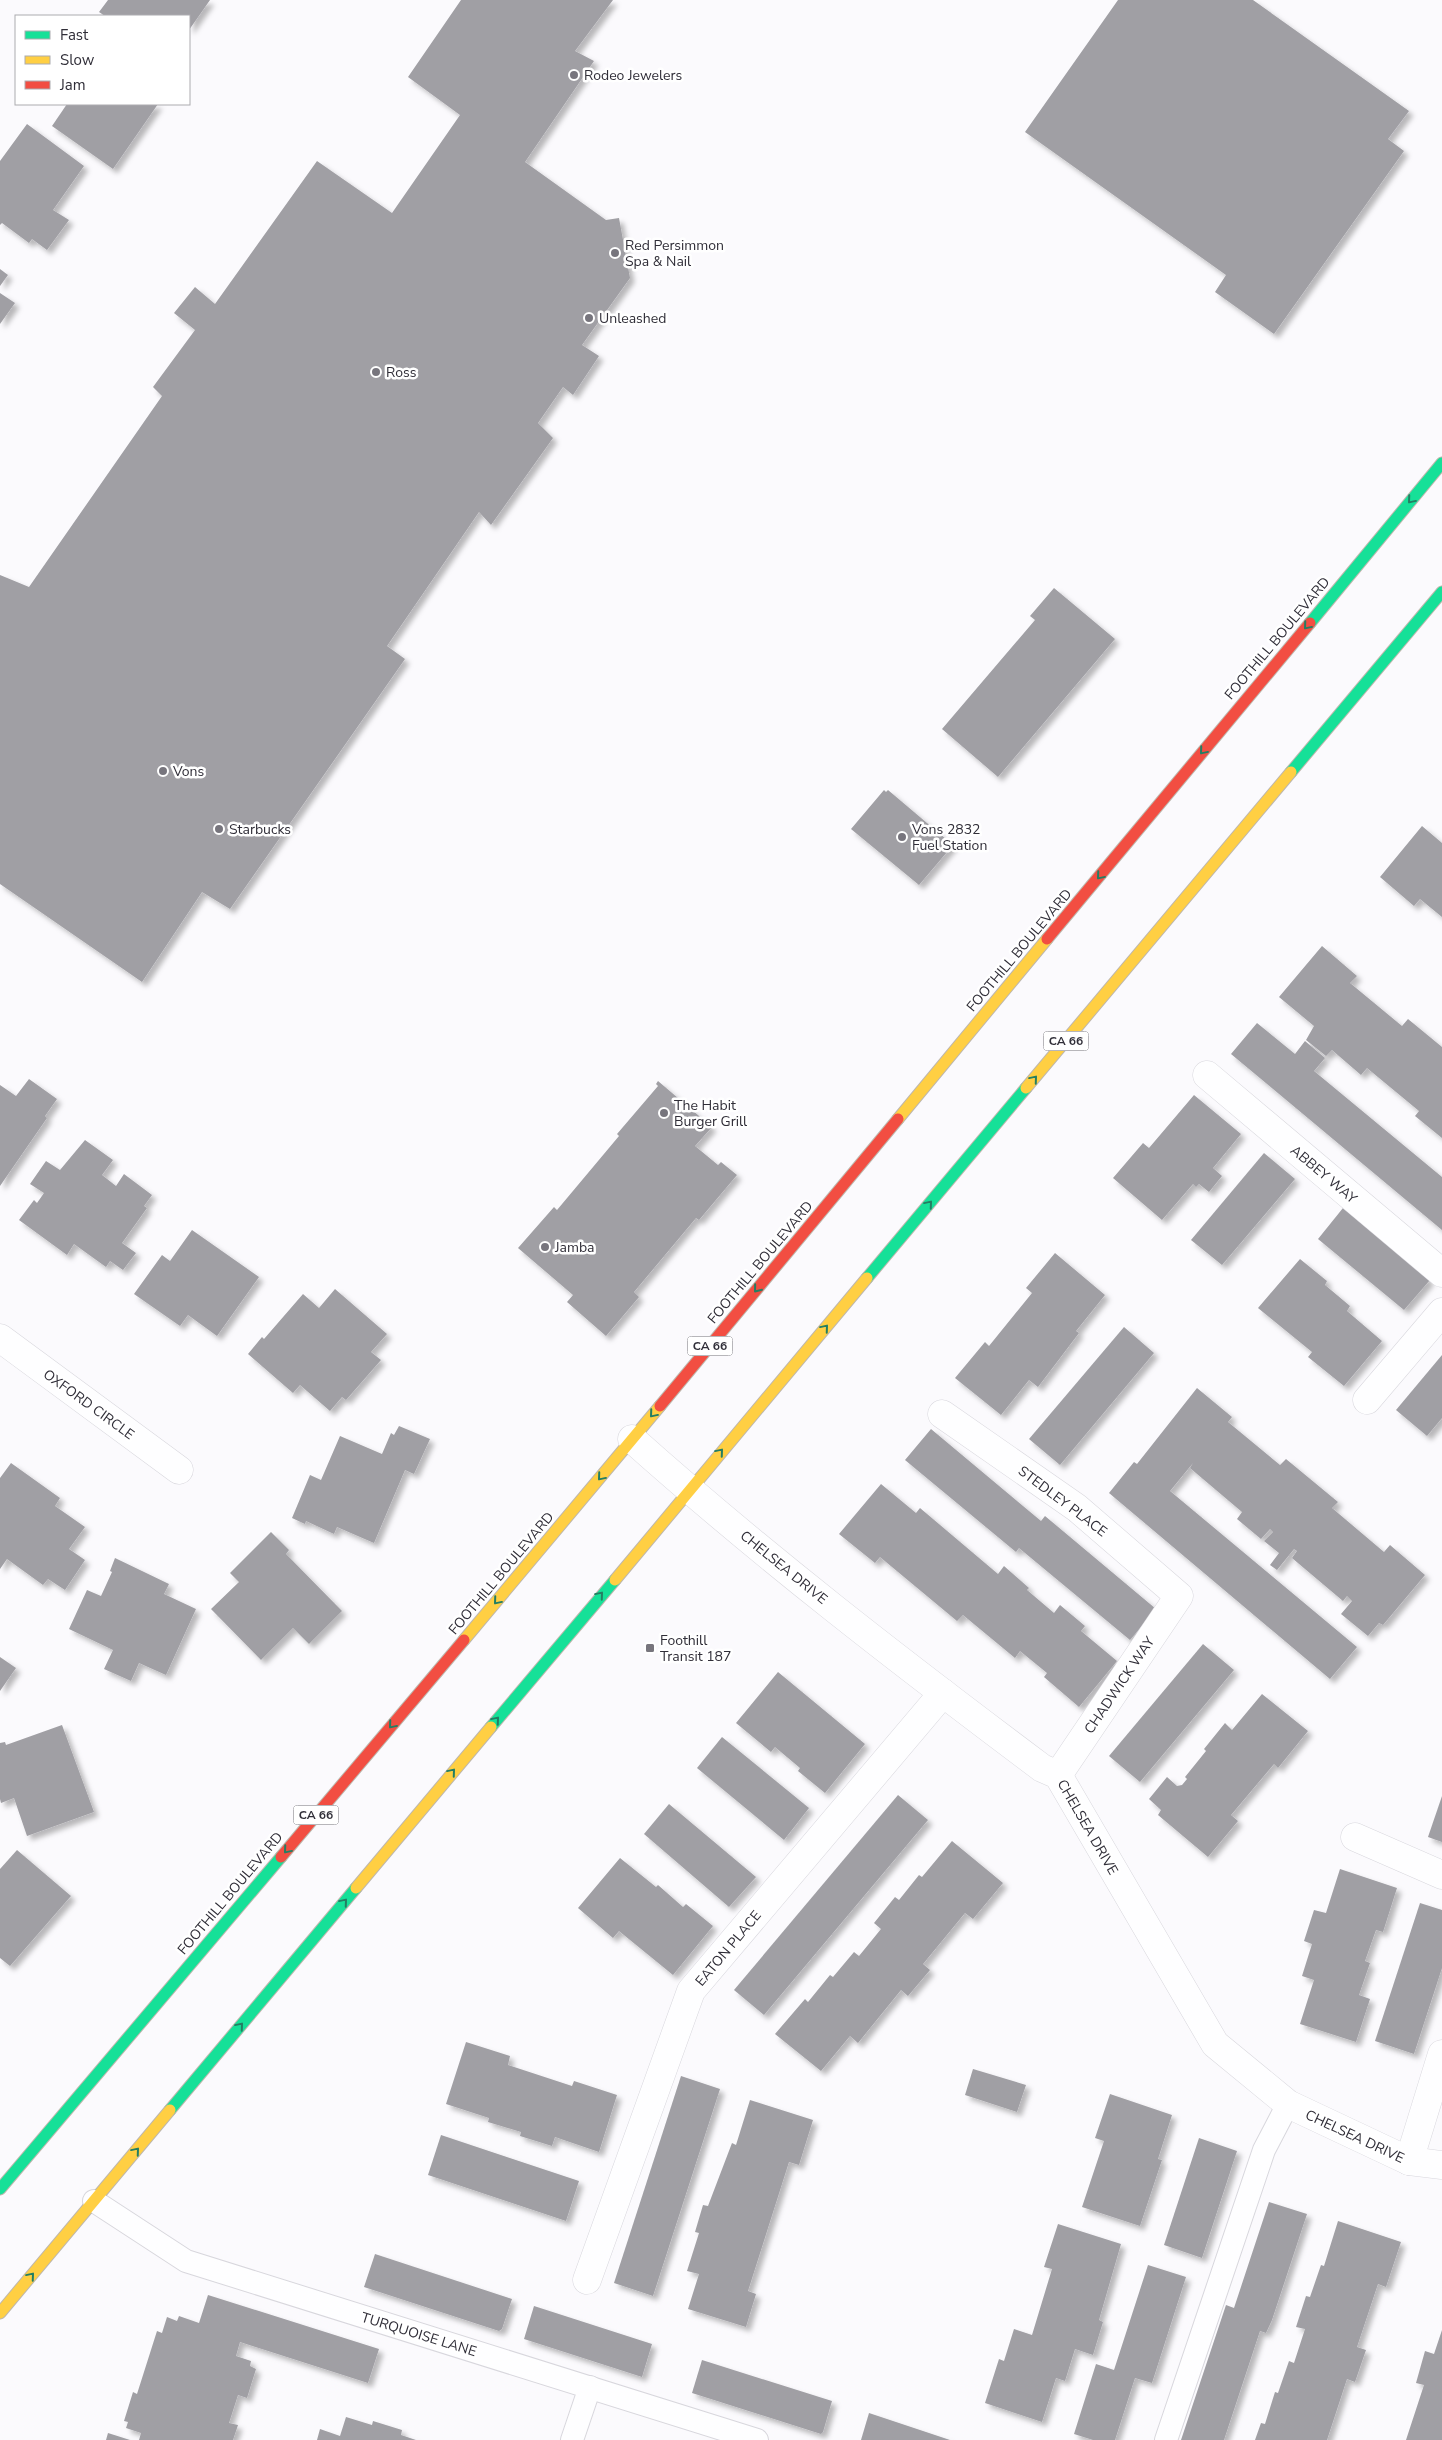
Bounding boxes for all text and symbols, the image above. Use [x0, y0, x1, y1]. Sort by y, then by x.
legend [15, 15, 190, 105]
text: Fast [60, 25, 89, 45]
text: Slow [60, 50, 95, 70]
place label: Rodeo Jewelers [584, 66, 682, 85]
marker: Rodeo Jewelers [568, 69, 580, 81]
text: Jam [59, 75, 86, 95]
place label: Red Persimmon Spa & Nail [625, 236, 724, 271]
marker: Red Persimmon Spa & Nail [609, 247, 621, 259]
place label: Unleashed [599, 309, 666, 328]
marker: Unleashed [583, 312, 595, 324]
place label: Ross [386, 363, 417, 382]
marker: Ross [370, 366, 382, 378]
one-way arrow [1407, 495, 1416, 504]
street label: FOOTHILL BOULEVARD [1220, 573, 1334, 704]
one-way arrow [1303, 620, 1312, 629]
one-way arrow [1200, 745, 1209, 754]
place label: Vons [172, 762, 205, 781]
marker: Vons [157, 765, 169, 777]
place label: Starbucks [229, 820, 291, 839]
place label: Vons 2832 Fuel Station [911, 820, 987, 855]
marker: Starbucks [213, 823, 225, 835]
marker: Vons 2832 Fuel Station [896, 831, 908, 843]
one-way arrow [1097, 870, 1105, 879]
street label: FOOTHILL BOULEVARD [962, 885, 1076, 1016]
road number: CA 66 [1044, 1032, 1088, 1050]
one-way arrow [1028, 1076, 1037, 1085]
place label: The Habit Burger Grill [674, 1096, 748, 1131]
marker: The Habit Burger Grill [658, 1107, 670, 1119]
street label: ABBEY WAY [1286, 1141, 1361, 1208]
street label: FOOTHILL BOULEVARD [703, 1197, 817, 1328]
one-way arrow [924, 1200, 933, 1209]
place label: Jamba [554, 1238, 595, 1257]
marker: Jamba [539, 1241, 551, 1253]
one-way arrow [754, 1284, 763, 1293]
one-way arrow [819, 1325, 827, 1334]
road number: CA 66 [688, 1336, 732, 1355]
street label: OXFORD CIRCLE [39, 1365, 138, 1444]
one-way arrow [650, 1409, 659, 1418]
one-way arrow [714, 1449, 723, 1458]
street label: STEDLEY PLACE [1014, 1462, 1111, 1541]
one-way arrow [599, 1471, 607, 1480]
street label: FOOTHILL BOULEVARD [444, 1508, 558, 1639]
street label: CHELSEA DRIVE [736, 1526, 831, 1608]
one-way arrow [595, 1592, 603, 1601]
one-way arrow [493, 1596, 502, 1605]
place label: Foothill Transit 187 [660, 1631, 731, 1666]
street label: CHADWICK WAY [1080, 1632, 1159, 1738]
marker: Foothill Transit 187 [644, 1642, 656, 1654]
one-way arrow [490, 1716, 499, 1725]
one-way arrow [388, 1720, 397, 1729]
one-way arrow [446, 1769, 455, 1778]
street label: CHELSEA DRIVE [1053, 1776, 1123, 1878]
road number: CA 66 [294, 1806, 338, 1824]
street label: FOOTHILL BOULEVARD [173, 1828, 287, 1959]
one-way arrow [284, 1844, 293, 1853]
one-way arrow [338, 1898, 347, 1907]
street label: EATON PLACE [691, 1906, 766, 1990]
one-way arrow [234, 2023, 243, 2032]
street label: CHELSEA DRIVE [1302, 2105, 1407, 2168]
one-way arrow [130, 2148, 138, 2157]
one-way arrow [26, 2272, 35, 2281]
street label: TURQUOISE LANE [359, 2308, 479, 2361]

